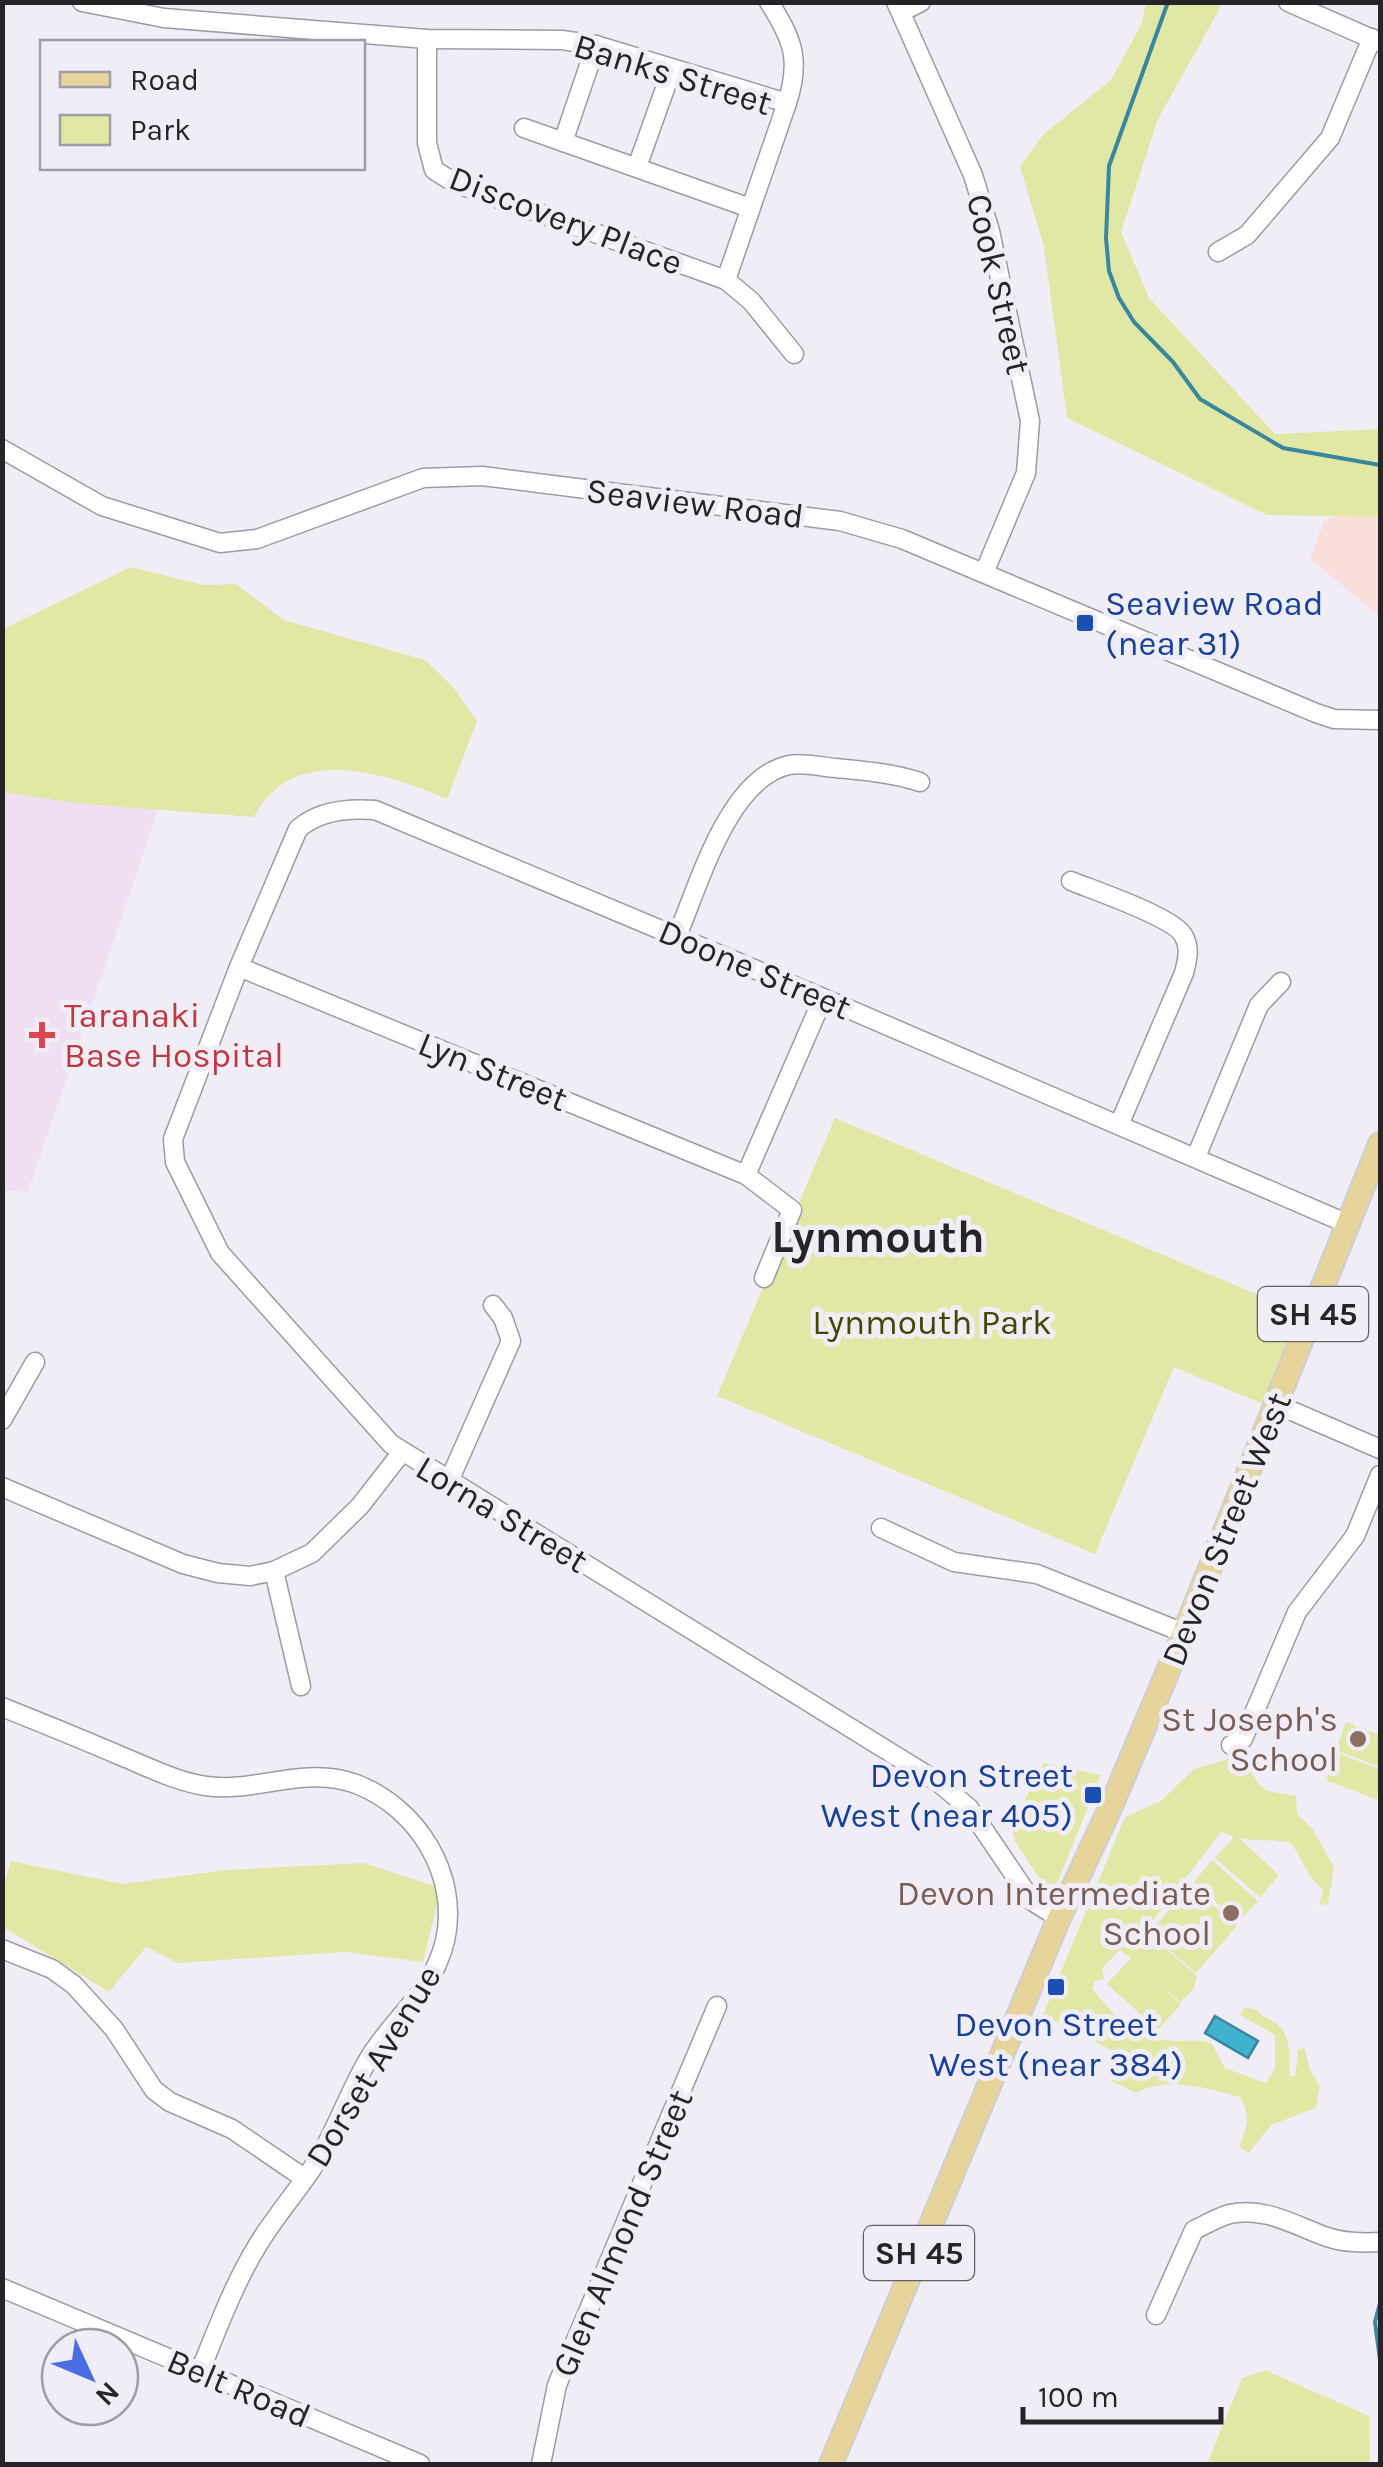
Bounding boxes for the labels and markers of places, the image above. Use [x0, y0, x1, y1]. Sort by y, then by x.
place label: Seaview Road (near 31) [1105, 583, 1324, 664]
marker: Seaview Road (near 31) [1074, 612, 1096, 634]
place label: Taranaki Base Hospital [64, 995, 284, 1076]
marker: Taranaki Base Hospital [29, 1022, 55, 1048]
place label: St Joseph's School [1161, 1699, 1338, 1780]
marker: St Joseph's School [1347, 1728, 1369, 1750]
place label: Devon Street West (near 405) [821, 1755, 1073, 1836]
marker: Devon Street West (near 405) [1082, 1784, 1104, 1806]
place label: Devon Intermediate School [897, 1873, 1211, 1954]
marker: Devon Intermediate School [1220, 1902, 1242, 1924]
marker: Devon Street West (near 384) [1045, 1976, 1067, 1998]
place label: Devon Street West (near 384) [929, 2004, 1183, 2085]

